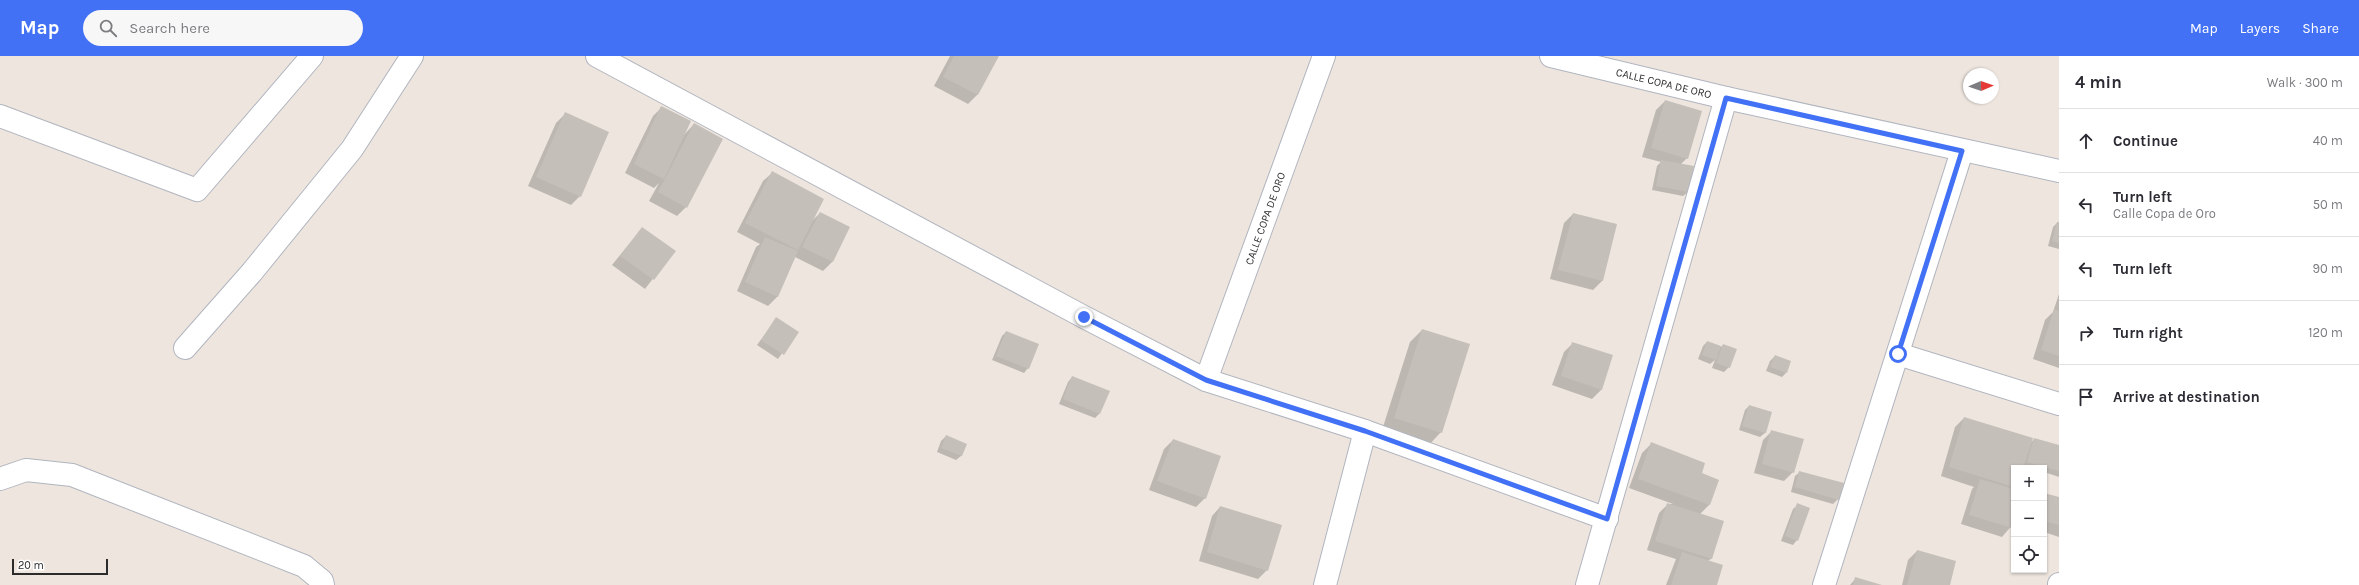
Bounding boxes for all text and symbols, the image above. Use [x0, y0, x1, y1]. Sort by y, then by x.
search box [83, 10, 363, 46]
text: Map [20, 17, 59, 39]
icon: search [97, 17, 119, 39]
text: Search here [129, 19, 210, 37]
text: Map [2190, 20, 2218, 37]
text: Layers [2240, 20, 2280, 37]
text: Share [2302, 20, 2339, 37]
street label: CALLE COPA DE ORO [1615, 65, 1713, 101]
north arrow [1963, 68, 1999, 104]
text: 4 min [2075, 72, 2122, 92]
text: Walk · 300 m [2267, 75, 2343, 90]
icon: ahead [2075, 130, 2097, 152]
text: Continue [2113, 132, 2178, 150]
text: 40 m [2313, 133, 2343, 148]
street label: CALLE COPA DE ORO [1242, 170, 1288, 267]
text: Turn left [2113, 188, 2172, 206]
icon: left [2075, 194, 2097, 216]
text: 50 m [2313, 197, 2343, 212]
text: Calle Copa de Oro [2113, 206, 2216, 221]
icon: left [2075, 258, 2097, 280]
text: Turn left [2113, 260, 2172, 278]
text: 90 m [2312, 261, 2343, 276]
route end [1075, 308, 1093, 326]
icon: right [2075, 322, 2097, 344]
text: Turn right [2113, 324, 2183, 342]
text: 120 m [2308, 325, 2343, 340]
route start [1889, 345, 1907, 363]
icon: arrive [2075, 386, 2097, 408]
text: Arrive at destination [2113, 388, 2260, 406]
map controls [2011, 465, 2047, 573]
button: + [2011, 465, 2047, 501]
button: − [2011, 501, 2047, 537]
button: locate [2011, 537, 2047, 573]
scale bar [12, 557, 108, 576]
text: 20 m [18, 559, 44, 572]

